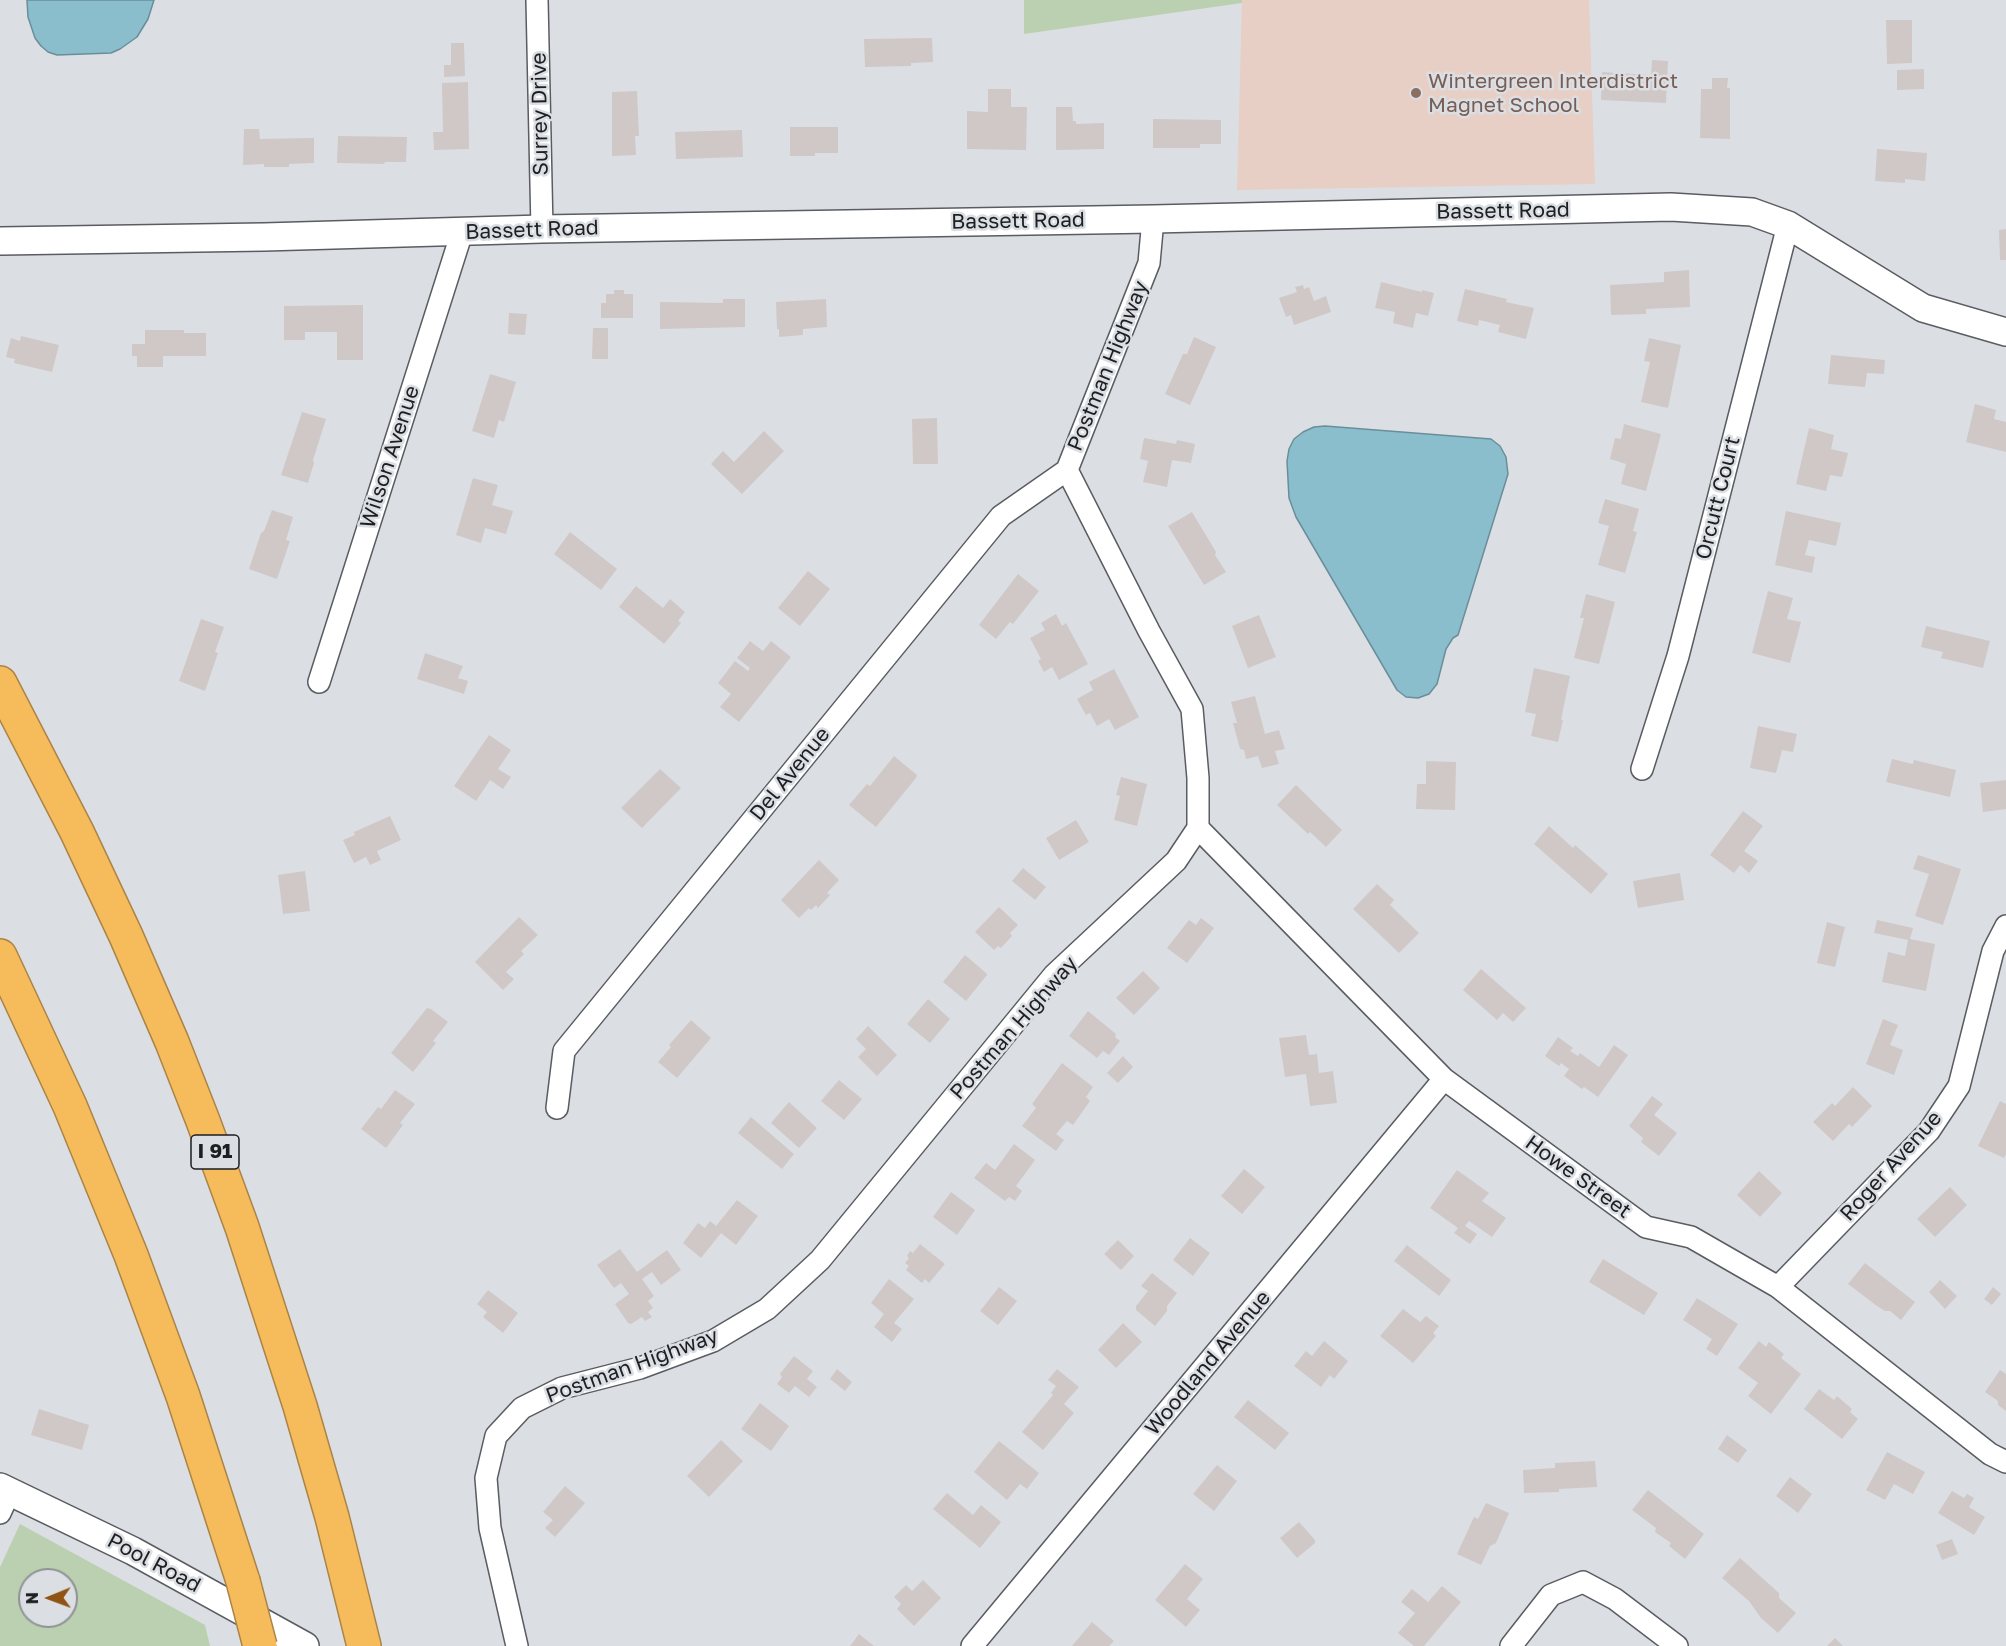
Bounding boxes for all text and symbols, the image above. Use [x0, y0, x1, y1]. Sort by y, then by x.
street label: Surrey Drive [526, 52, 554, 176]
place label: Wintergreen Interdistrict Magnet School [1428, 68, 1678, 118]
marker: Wintergreen Interdistrict Magnet School [1409, 86, 1423, 100]
street label: Bassett Road [1436, 197, 1570, 225]
street label: Bassett Road [951, 207, 1085, 235]
street label: Bassett Road [465, 215, 599, 245]
street label: Postman Highway [1062, 277, 1154, 455]
street label: Wilson Avenue [355, 382, 425, 532]
street label: Orcutt Court [1691, 434, 1745, 562]
street label: Del Avenue [745, 722, 835, 826]
street label: Postman Highway [945, 951, 1083, 1105]
street label: Roger Avenue [1835, 1106, 1947, 1226]
street label: Howe Street [1520, 1130, 1636, 1224]
road number: I 91 [191, 1135, 239, 1169]
street label: Woodland Avenue [1140, 1285, 1276, 1441]
street label: Postman Highway [543, 1323, 721, 1409]
street label: Pool Road [103, 1528, 205, 1598]
north arrow [18, 1568, 78, 1628]
text: N [22, 1592, 42, 1605]

